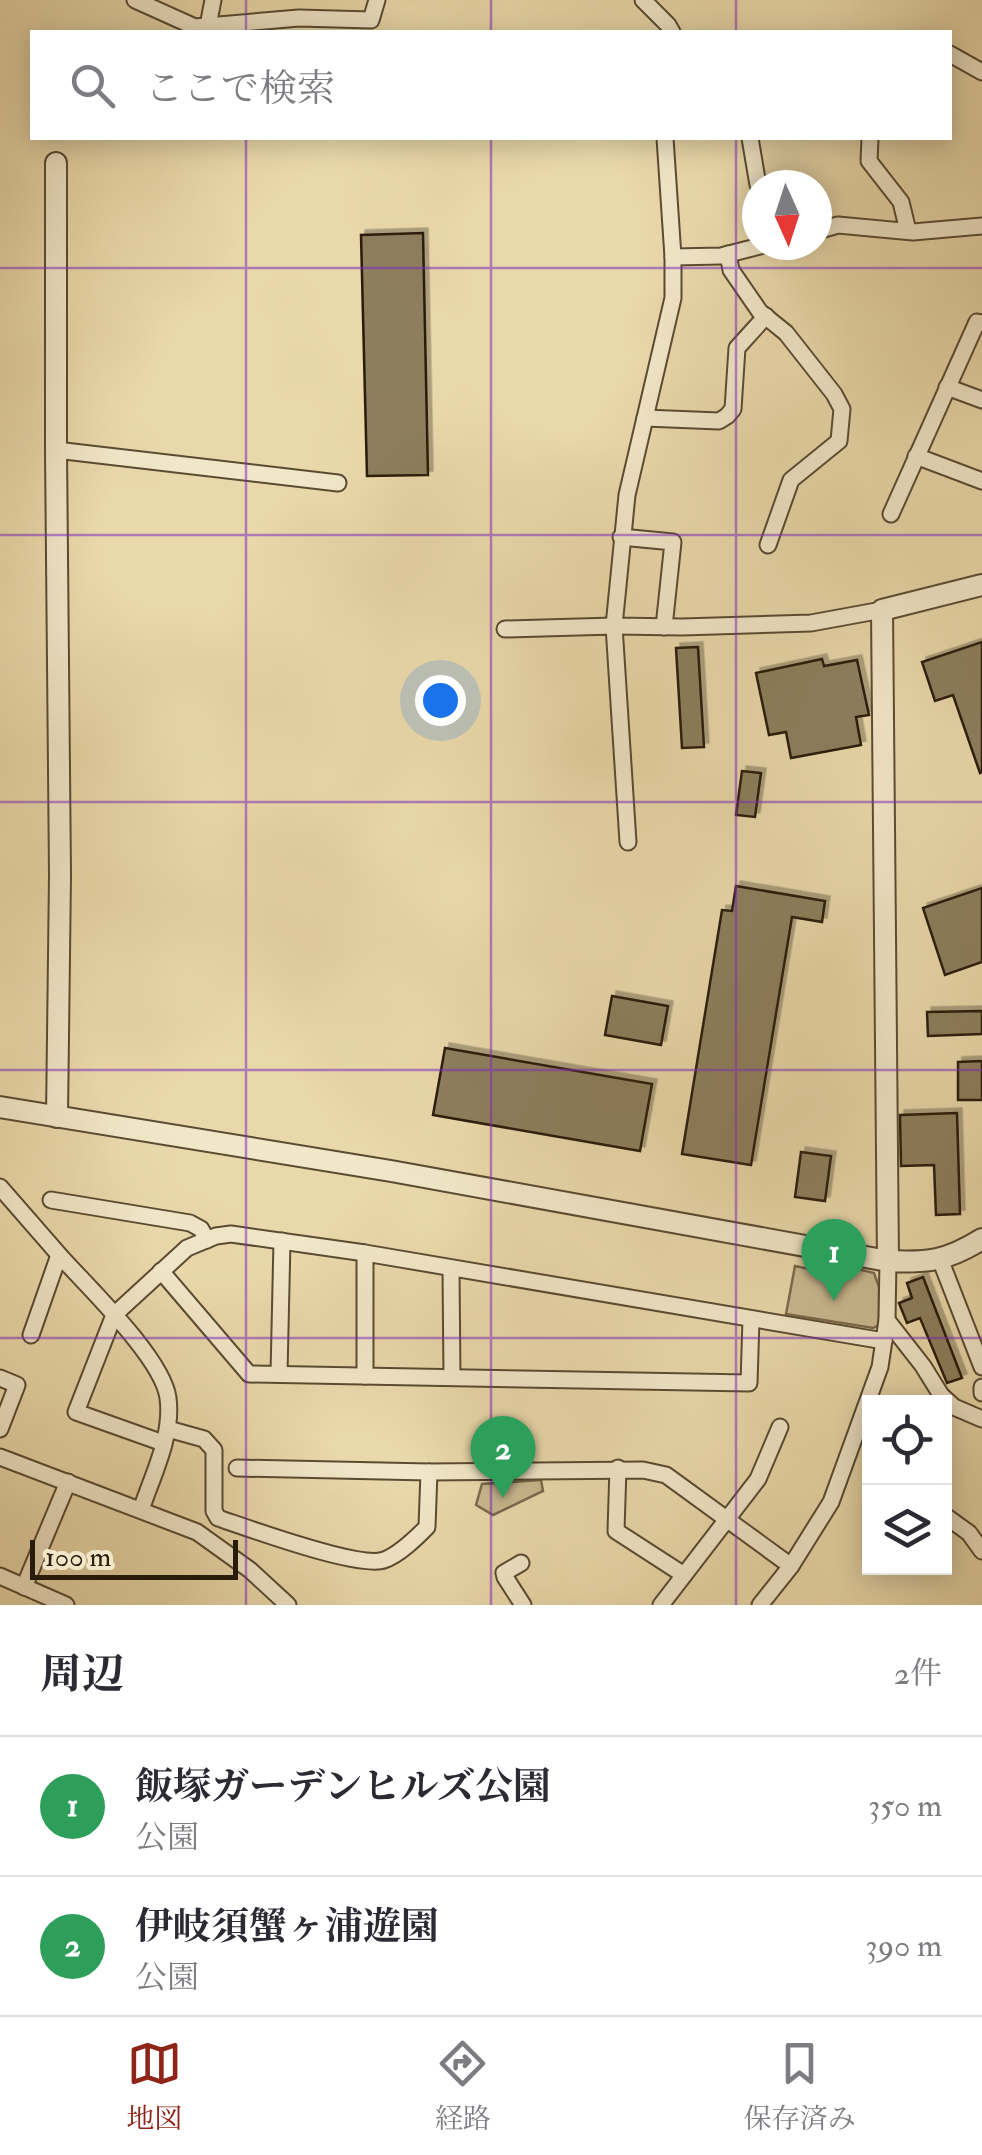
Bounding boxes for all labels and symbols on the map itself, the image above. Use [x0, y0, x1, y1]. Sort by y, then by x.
north arrow [742, 170, 832, 260]
your location [415, 675, 466, 726]
pin: 1 [802, 1218, 866, 1301]
pin: 2 [470, 1416, 536, 1498]
scale bar [30, 1535, 238, 1580]

